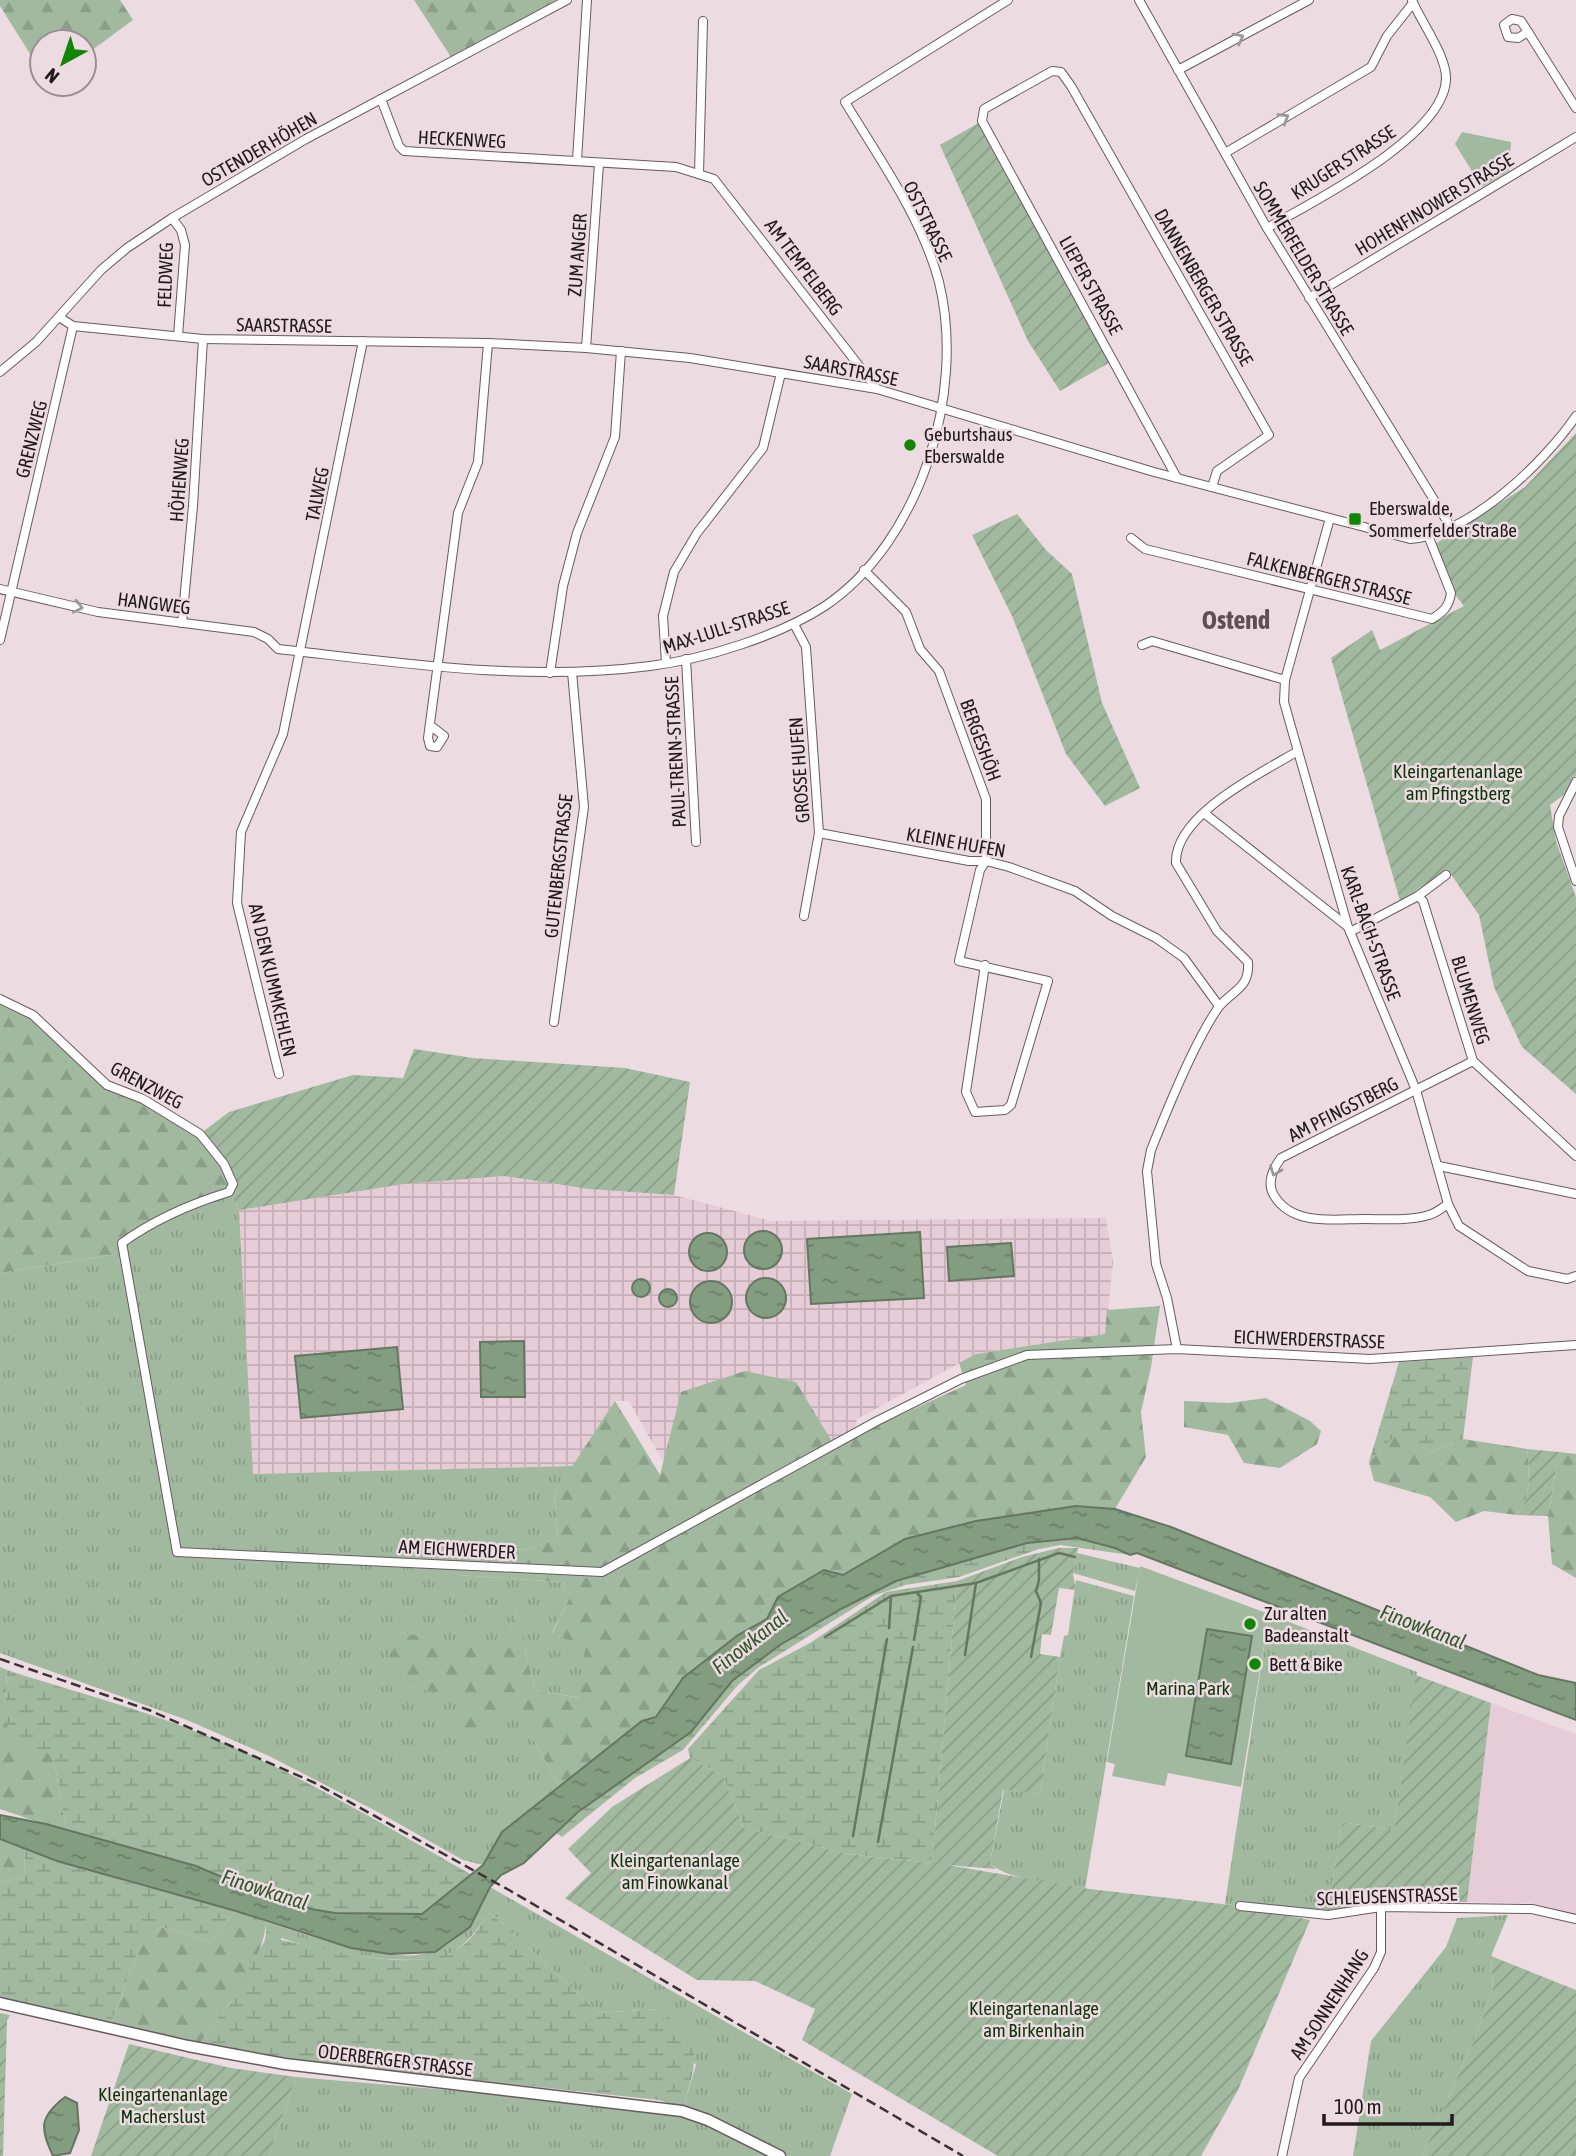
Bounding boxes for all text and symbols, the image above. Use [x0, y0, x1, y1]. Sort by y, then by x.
north arrow [28, 28, 98, 98]
one-way arrow [1231, 32, 1244, 46]
text: N [41, 64, 63, 88]
street label: OSTENDER HÖHEN [197, 107, 321, 191]
one-way arrow [1276, 114, 1289, 127]
street label: KRUGER STRASSE [1287, 120, 1399, 204]
street label: HECKENWEG [417, 126, 507, 152]
street label: HOHENFINOWER STRASSE [1351, 148, 1517, 260]
street label: OSTSTRASSE [899, 177, 957, 265]
street label: SOMMERFELDER STRASSE [1249, 177, 1359, 339]
street label: DANNENBERGER STRASSE [1150, 205, 1258, 369]
street label: ZUM ANGER [563, 212, 591, 297]
street label: AM TEMPELBERG [761, 214, 847, 320]
street label: LIEPER STRASSE [1055, 232, 1127, 338]
street label: FELDWEG [153, 242, 177, 308]
street label: SAARSTRASSE [236, 313, 332, 337]
street label: SAARSTRASSE [802, 350, 900, 390]
street label: GRENZWEG [11, 398, 51, 480]
place label: Geburtshaus Eberswalde [924, 423, 1013, 467]
street label: HÖHENWEG [165, 437, 193, 523]
marker: Geburtshaus Eberswalde [902, 437, 918, 453]
street label: TALWEG [301, 465, 333, 523]
place label: Eberswalde, Sommerfelder Straße [1369, 497, 1517, 541]
marker: Eberswalde, Sommerfelder Straße [1347, 511, 1363, 527]
street label: FALKENBERGER STRASSE [1245, 547, 1413, 609]
street label: HANGWEG [116, 588, 192, 618]
street label: MAX-LULL-STRASSE [660, 596, 792, 658]
one-way arrow [72, 599, 84, 614]
district label: Ostend [1202, 605, 1270, 635]
street label: PAUL-TRENN-STRASSE [660, 676, 690, 828]
street label: BERGESHÖH [956, 696, 1006, 784]
street label: GROSSE HUFEN [784, 716, 814, 824]
park label: Kleingartenanlage am Pfingstberg [1393, 760, 1523, 804]
street label: GUTENBERGSTRASSE [540, 793, 576, 939]
street label: KLEINE HUFEN [904, 822, 1008, 862]
street label: KARL-BACH-STRASSE [1337, 863, 1405, 1003]
street label: AN DEN KUMMKEHLEN [245, 901, 301, 1059]
street label: BLUMENWEG [1447, 953, 1495, 1047]
street label: GRENZWEG [107, 1057, 187, 1113]
street label: AM PFINGSTBERG [1284, 1072, 1402, 1146]
one-way arrow [1269, 1164, 1283, 1177]
street label: EICHWERDERSTRASSE [1233, 1325, 1385, 1353]
street label: AM EICHWERDER [398, 1535, 516, 1563]
water label: Finowkanal [1377, 1599, 1470, 1653]
place label: Zur alten Badeanstalt [1264, 1602, 1349, 1646]
water label: Finowkanal [707, 1604, 792, 1678]
marker: Zur alten Badeanstalt [1242, 1616, 1258, 1632]
place label: Bett & Bike [1269, 1653, 1343, 1675]
marker: Bett & Bike [1247, 1656, 1263, 1672]
park label: Marina Park [1146, 1677, 1231, 1699]
park label: Kleingartenanlage am Finowkanal [610, 1849, 740, 1893]
water label: Finowkanal [219, 1864, 312, 1914]
street label: SCHLEUSENSTRASSE [1316, 1883, 1458, 1909]
street label: AM SONNENHANG [1285, 1945, 1373, 2063]
park label: Kleingartenanlage am Birkenhain [969, 1997, 1099, 2041]
street label: ODERBERGER STRASSE [317, 2040, 473, 2080]
scale bar [1324, 2082, 1452, 2126]
park label: Kleingartenanlage Macherslust [98, 2083, 228, 2127]
text: 100 m [1334, 2094, 1382, 2118]

